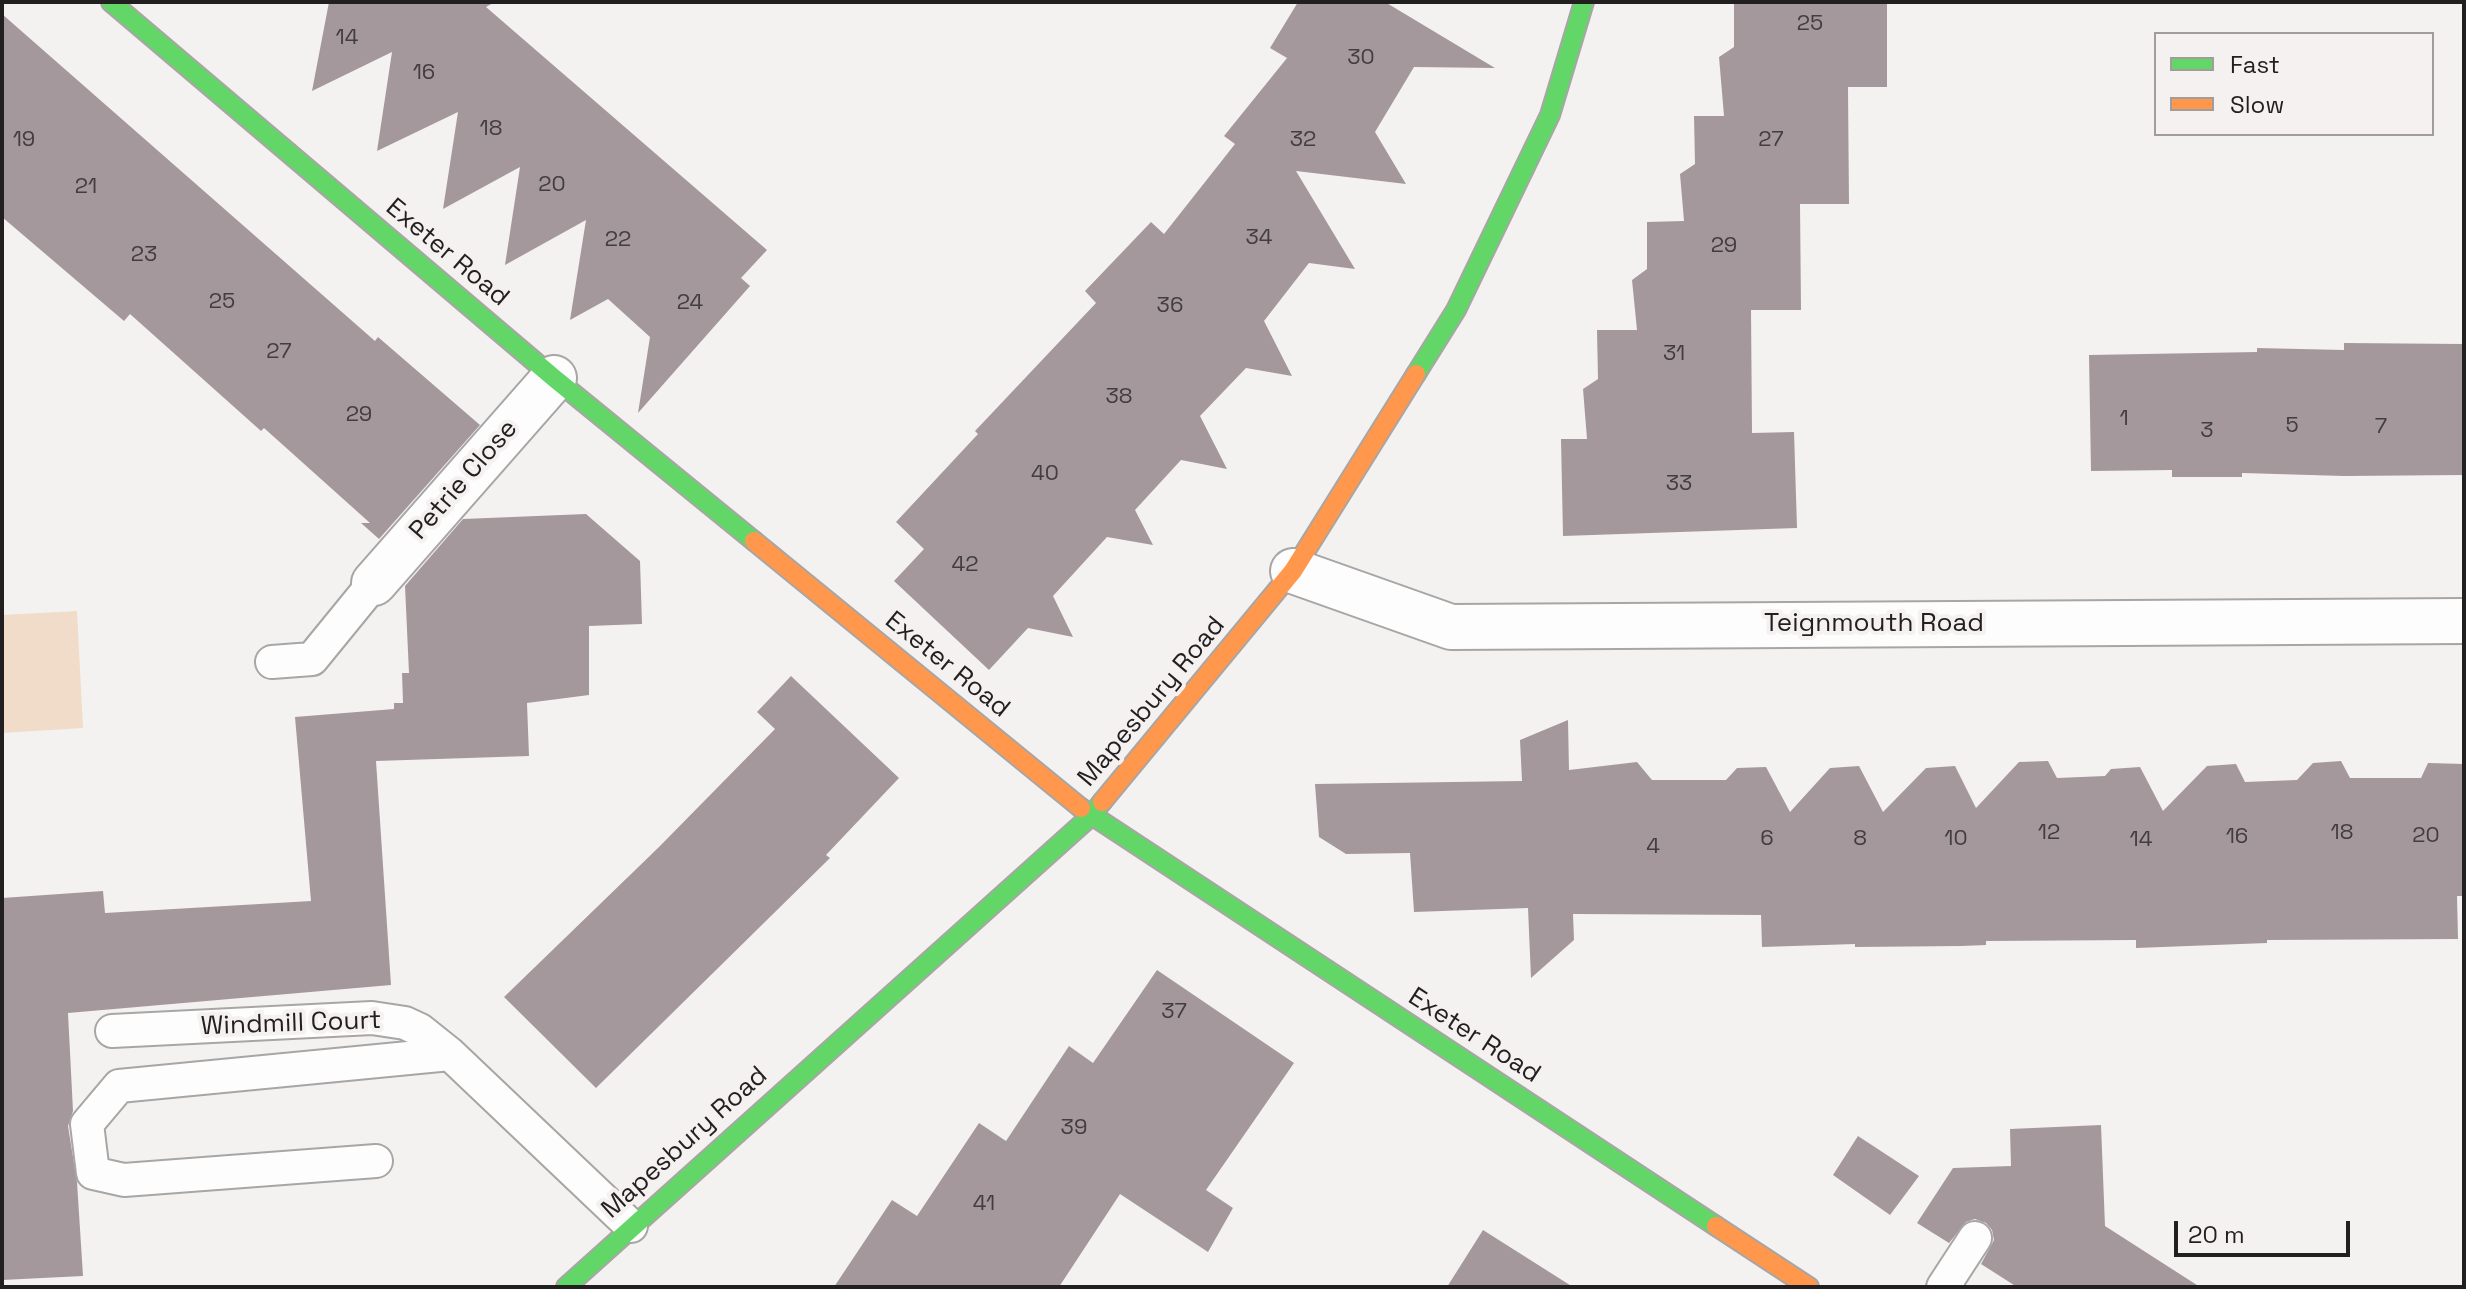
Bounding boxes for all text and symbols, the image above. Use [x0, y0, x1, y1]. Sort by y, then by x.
house number: 25 [1797, 11, 1823, 37]
house number: 14 [336, 25, 358, 51]
legend [2154, 32, 2434, 136]
house number: 30 [1347, 45, 1375, 71]
text: Fast [2230, 49, 2280, 80]
house number: 16 [413, 60, 435, 86]
text: Slow [2230, 89, 2284, 120]
house number: 18 [480, 116, 502, 142]
house number: 19 [13, 127, 35, 153]
house number: 32 [1290, 127, 1316, 153]
house number: 27 [1758, 127, 1784, 153]
house number: 20 [538, 172, 566, 198]
house number: 21 [75, 174, 97, 200]
street label: Exeter Road [379, 192, 515, 314]
house number: 34 [1245, 225, 1273, 251]
house number: 22 [605, 227, 631, 253]
house number: 29 [1711, 233, 1737, 259]
house number: 23 [131, 242, 157, 268]
house number: 25 [209, 289, 235, 315]
house number: 24 [677, 290, 703, 316]
house number: 36 [1157, 293, 1183, 319]
house number: 27 [266, 339, 292, 365]
house number: 31 [1663, 341, 1685, 367]
house number: 38 [1106, 384, 1132, 410]
house number: 29 [346, 402, 372, 428]
house number: 1 [2119, 406, 2129, 432]
house number: 5 [2285, 413, 2299, 439]
street label: Petrie Close [404, 414, 524, 546]
house number: 7 [2375, 414, 2387, 440]
house number: 3 [2200, 418, 2214, 444]
house number: 40 [1031, 461, 1059, 487]
house number: 33 [1666, 471, 1692, 497]
house number: 42 [951, 552, 979, 578]
street label: Exeter Road [878, 605, 1016, 725]
street label: Teignmouth Road [1764, 608, 1984, 640]
street label: Mapesbury Road [1072, 611, 1232, 793]
house number: 12 [2038, 820, 2060, 846]
house number: 18 [2331, 820, 2353, 846]
house number: 20 [2412, 823, 2440, 849]
house number: 16 [2226, 824, 2248, 850]
house number: 6 [1760, 826, 1774, 852]
house number: 8 [1853, 826, 1867, 852]
house number: 10 [1944, 826, 1968, 852]
house number: 14 [2130, 827, 2152, 853]
house number: 4 [1646, 834, 1660, 860]
street label: Exeter Road [1402, 982, 1546, 1090]
house number: 37 [1161, 999, 1187, 1025]
street label: Windmill Court [200, 1005, 382, 1043]
street label: Mapesbury Road [596, 1060, 774, 1226]
house number: 39 [1061, 1115, 1087, 1141]
house number: 41 [973, 1191, 995, 1217]
scale bar [2178, 1205, 2354, 1255]
text: 20 m [2188, 1219, 2245, 1250]

